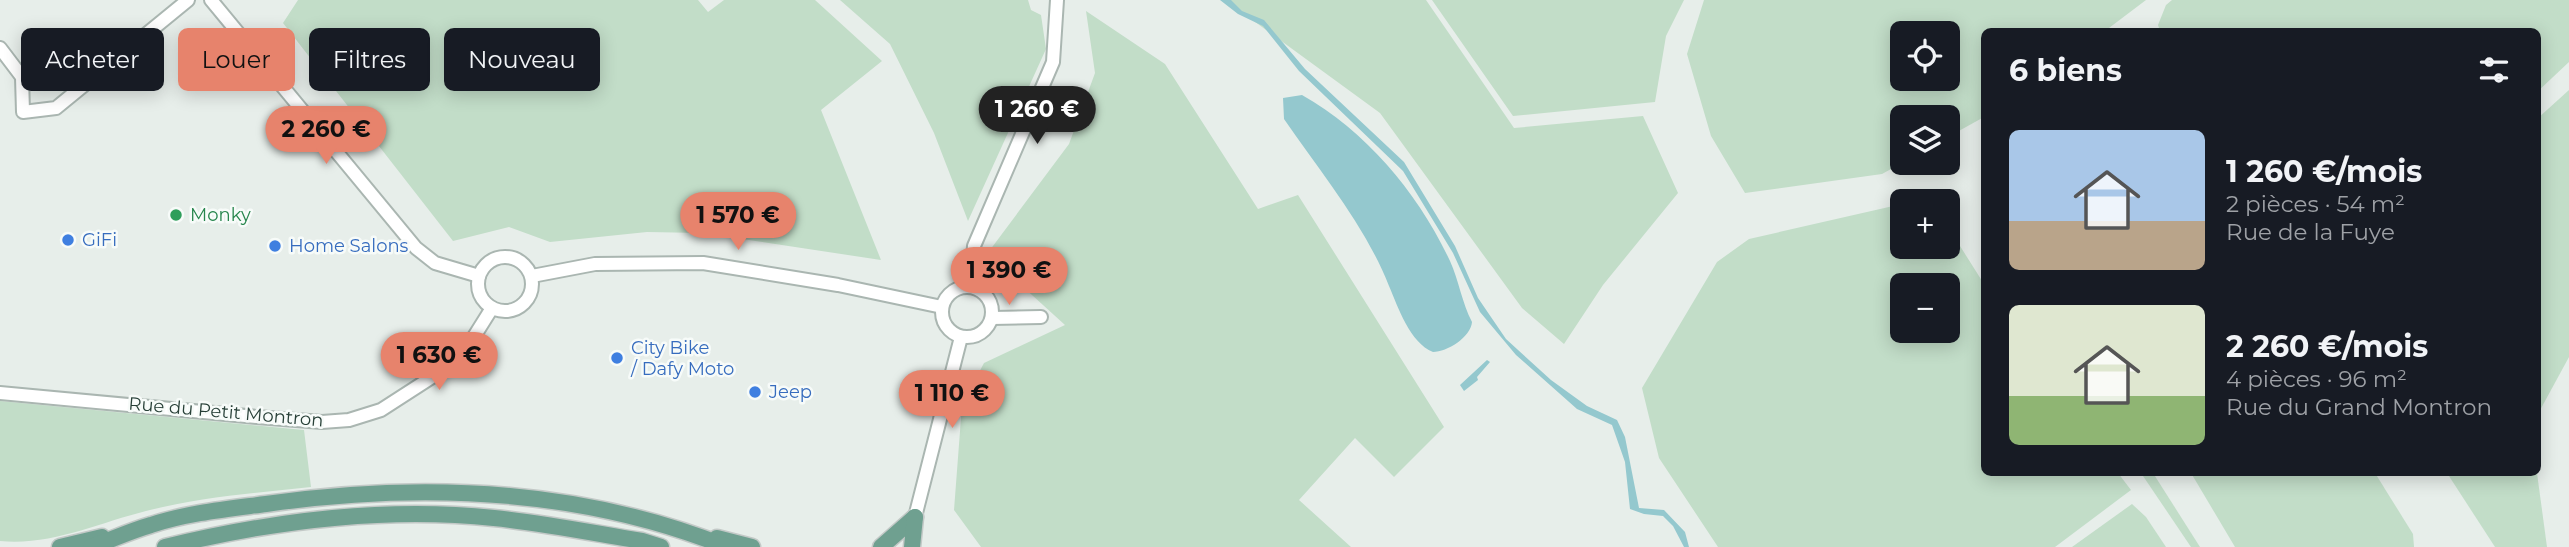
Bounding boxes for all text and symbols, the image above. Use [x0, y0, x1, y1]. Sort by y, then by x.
map controls [1890, 21, 1960, 343]
button: locate [1890, 21, 1960, 91]
chip: Acheter [21, 28, 164, 91]
chip: Louer [178, 28, 295, 91]
chip: Filtres [309, 28, 430, 91]
chip: Nouveau [444, 28, 600, 91]
icon: filters [2475, 51, 2513, 89]
text: 6 biens [2009, 52, 2122, 89]
pin: 1 260 € [972, 86, 1102, 146]
text: 1 260 € [995, 95, 1079, 123]
button: layers [1890, 105, 1960, 175]
pin: 2 260 € [261, 106, 391, 166]
text: 2 260 € [281, 115, 371, 143]
text: 1 260 €/mois [2226, 153, 2422, 190]
icon: home [2065, 158, 2149, 242]
button: + [1890, 189, 1960, 259]
text: 2 pièces · 54 m² [2226, 190, 2405, 218]
pin: 1 570 € [673, 192, 803, 252]
text: 1 570 € [696, 201, 780, 229]
place label: Monky [190, 204, 251, 226]
marker: Monky [168, 207, 184, 223]
text: Rue de la Fuye [2226, 218, 2395, 246]
place label: GiFi [82, 229, 117, 251]
marker: GiFi [60, 232, 76, 248]
place label: Home Salons [289, 235, 409, 257]
marker: Home Salons [267, 238, 283, 254]
pin: 1 390 € [944, 247, 1074, 307]
text: 1 390 € [967, 256, 1051, 284]
button: − [1890, 273, 1960, 343]
text: 2 260 €/mois [2226, 328, 2428, 365]
pin: 1 630 € [374, 332, 504, 392]
icon: home [2065, 333, 2149, 417]
place label: City Bike / Dafy Moto [630, 337, 734, 380]
text: 1 630 € [397, 341, 481, 369]
marker: City Bike / Dafy Moto [609, 350, 625, 366]
text: 4 pièces · 96 m² [2226, 365, 2407, 393]
pin: 1 110 € [887, 370, 1017, 430]
text: 1 110 € [915, 379, 989, 407]
place label: Jeep [768, 381, 812, 403]
marker: Jeep [747, 384, 763, 400]
street label: Rue du Petit Montron [128, 393, 324, 431]
text: Rue du Grand Montron [2226, 393, 2492, 421]

